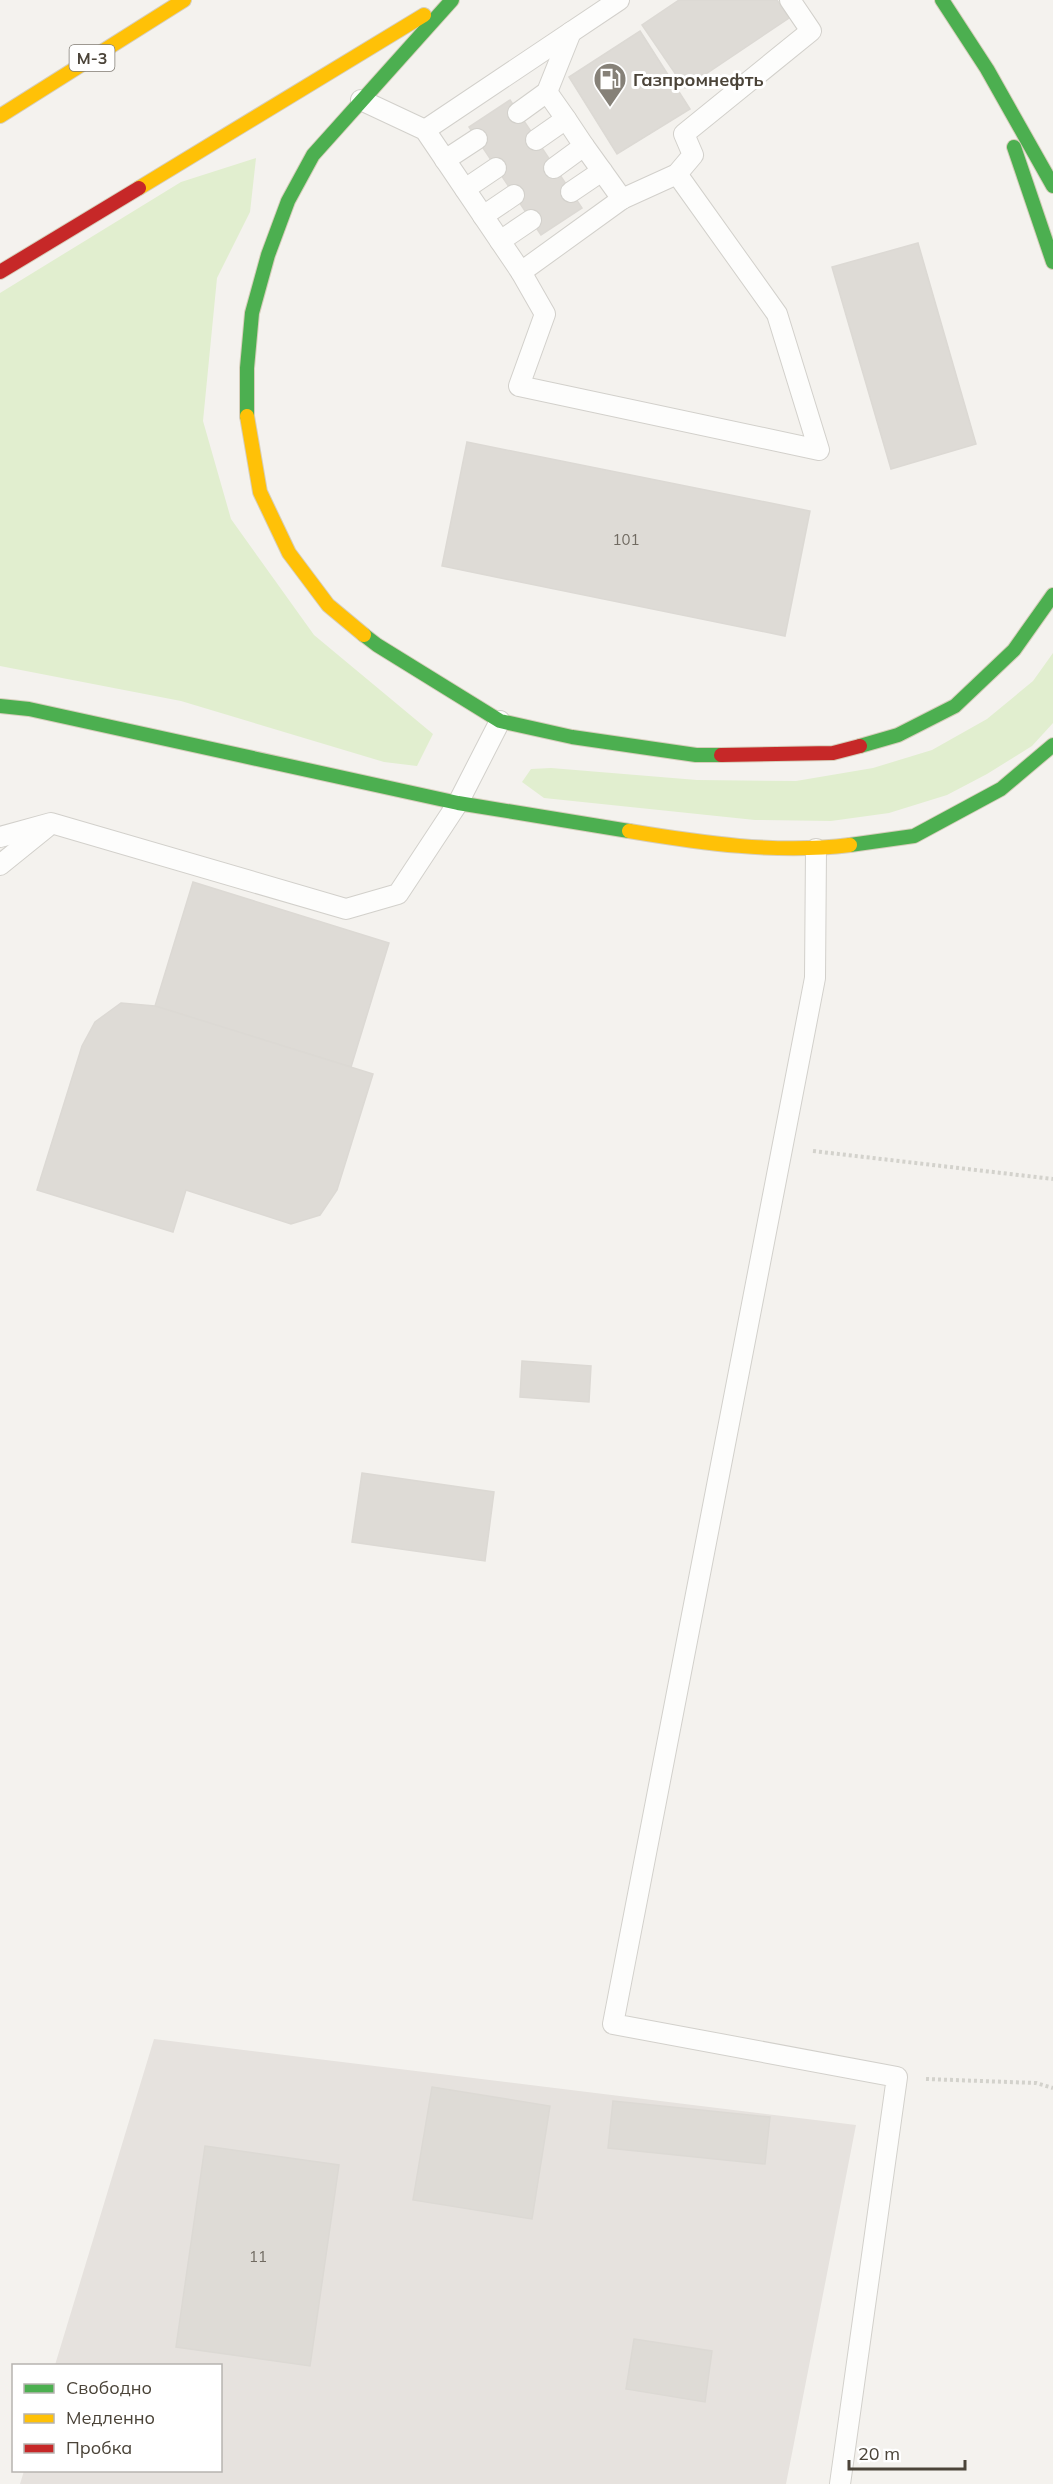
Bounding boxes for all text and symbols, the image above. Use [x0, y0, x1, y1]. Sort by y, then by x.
road number: М-3 [70, 45, 115, 71]
fuel station icon: Газпромнефть [592, 61, 628, 108]
place label: Газпромнефть [633, 68, 764, 91]
house number: 101 [612, 530, 640, 549]
house number: 11 [249, 2247, 267, 2266]
legend [12, 2364, 222, 2472]
text: Свободно [66, 2376, 152, 2399]
text: Медленно [66, 2406, 155, 2429]
scale bar [849, 2433, 964, 2471]
text: Пробка [66, 2436, 132, 2459]
text: 20 m [858, 2442, 900, 2465]

